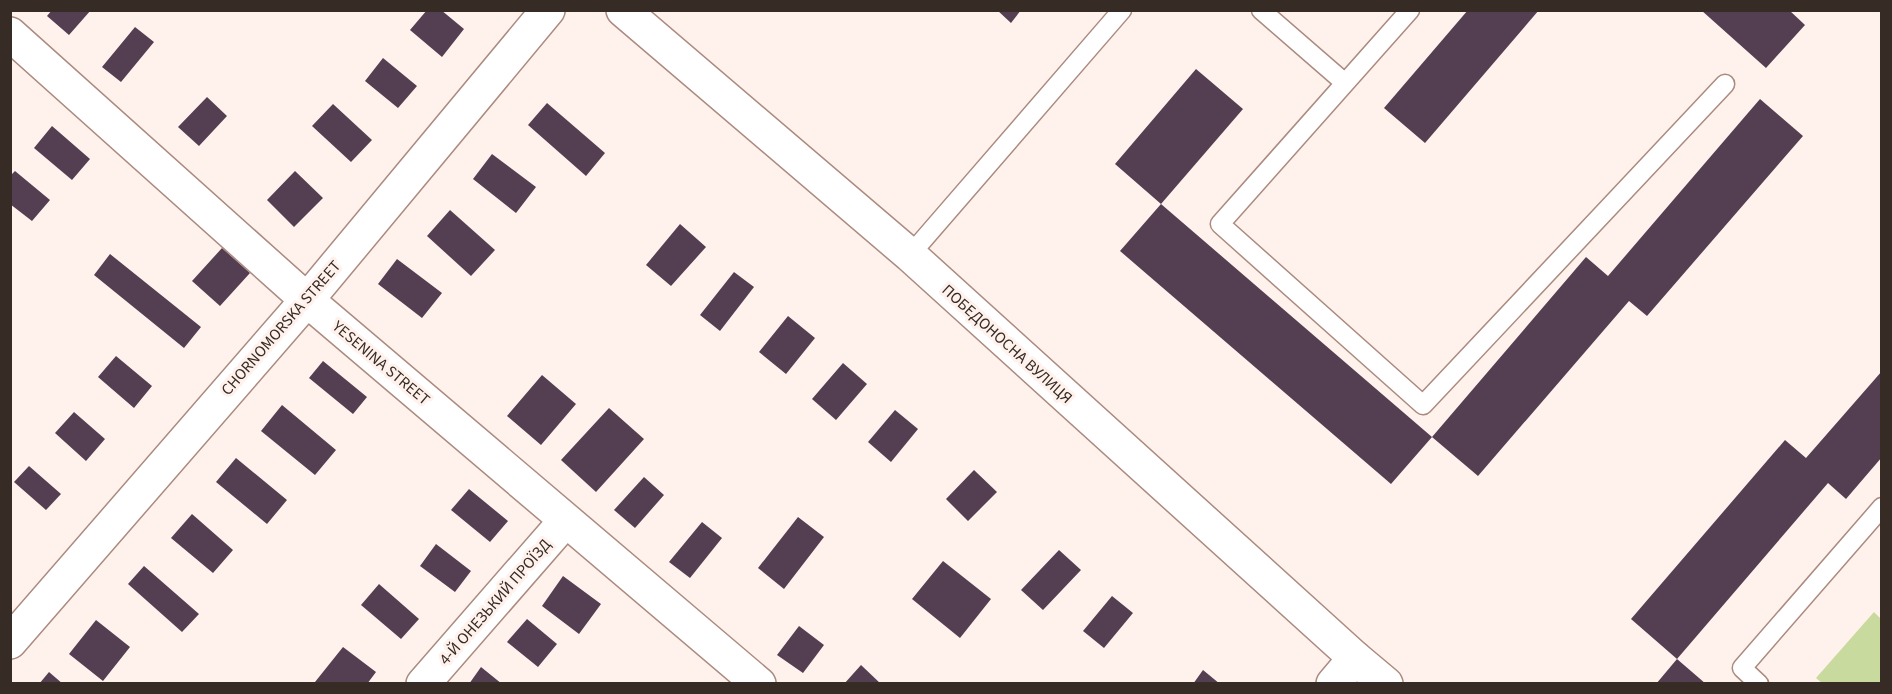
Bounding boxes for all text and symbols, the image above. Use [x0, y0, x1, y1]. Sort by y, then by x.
street label: CHORNOMORSKA STREET [216, 255, 346, 400]
street label: ПОБЕДОНОСНА ВУЛИЦЯ [937, 279, 1077, 409]
street label: YESENINA STREET [327, 315, 435, 411]
street label: 4-Й ОНЕЗЬКИЙ ПРОЇЗД [434, 534, 556, 670]

